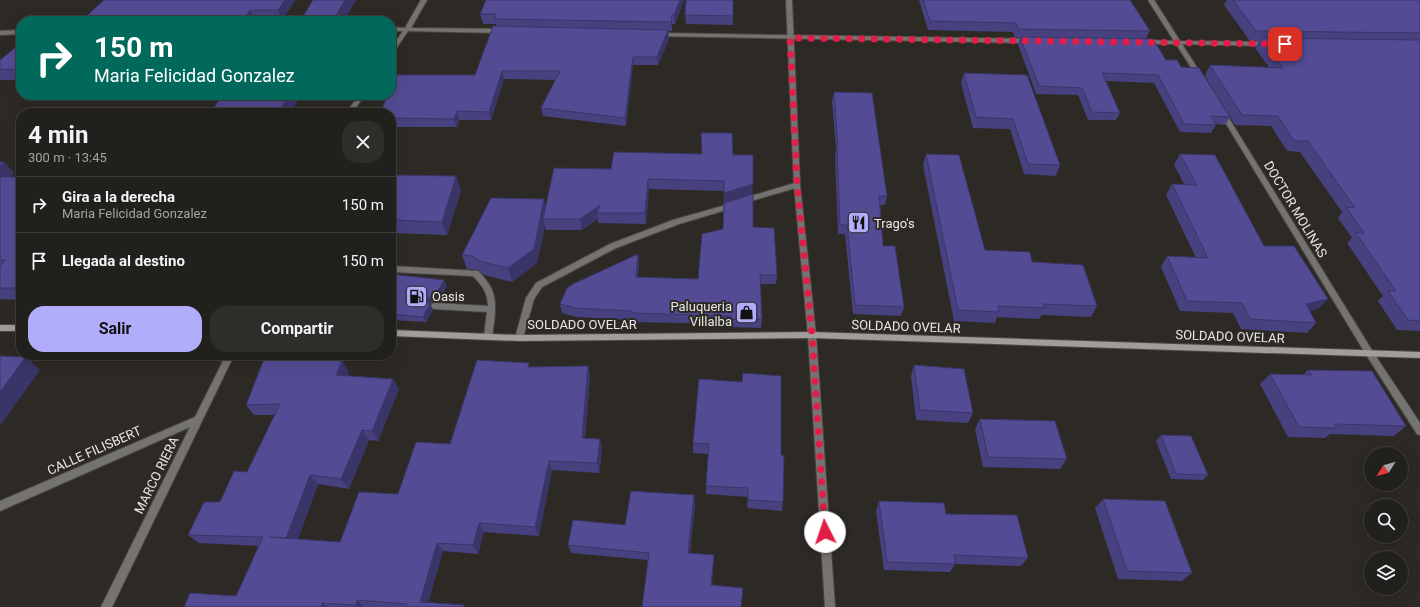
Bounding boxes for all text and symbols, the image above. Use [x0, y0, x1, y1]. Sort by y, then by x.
pin [1268, 27, 1302, 61]
text: 150 m [94, 31, 173, 64]
icon: right [28, 32, 80, 84]
icon: arrive [1274, 33, 1296, 55]
text: Maria Felicidad Gonzalez [94, 65, 295, 86]
text: 4 min [28, 121, 88, 149]
button: close [342, 121, 384, 163]
text: 300 m · 13:45 [28, 150, 107, 165]
street label: DOCTOR MOLINAS [1261, 158, 1330, 260]
text: Gira a la derecha [62, 188, 175, 206]
icon: right [28, 194, 50, 216]
text: 150 m [342, 196, 384, 214]
text: Maria Felicidad Gonzalez [62, 206, 207, 221]
restaurant icon: Trago's [845, 210, 871, 236]
place label: Trago's [874, 216, 915, 231]
icon: arrive [28, 250, 50, 272]
text: Llegada al destino [62, 252, 185, 270]
text: 150 m [342, 252, 384, 270]
fuel station icon: Oasis [403, 283, 429, 309]
place label: Oasis [432, 289, 465, 304]
place label: Paluqueria Villalba [670, 299, 732, 329]
shop icon: Paluqueria Villalba [734, 300, 760, 326]
button: Salir [28, 306, 202, 352]
button: Compartir [210, 306, 384, 352]
street label: SOLDADO OVELAR [527, 317, 637, 332]
street label: SOLDADO OVELAR [851, 317, 961, 336]
street label: SOLDADO OVELAR [1175, 327, 1285, 346]
street label: CALLE FILISBERT [45, 423, 144, 478]
street label: MARCO RIERA [131, 434, 182, 516]
north arrow [1364, 447, 1408, 491]
map controls [1364, 447, 1408, 595]
button: search [1364, 499, 1408, 543]
position arrow [804, 511, 846, 553]
button: layers [1364, 551, 1408, 595]

